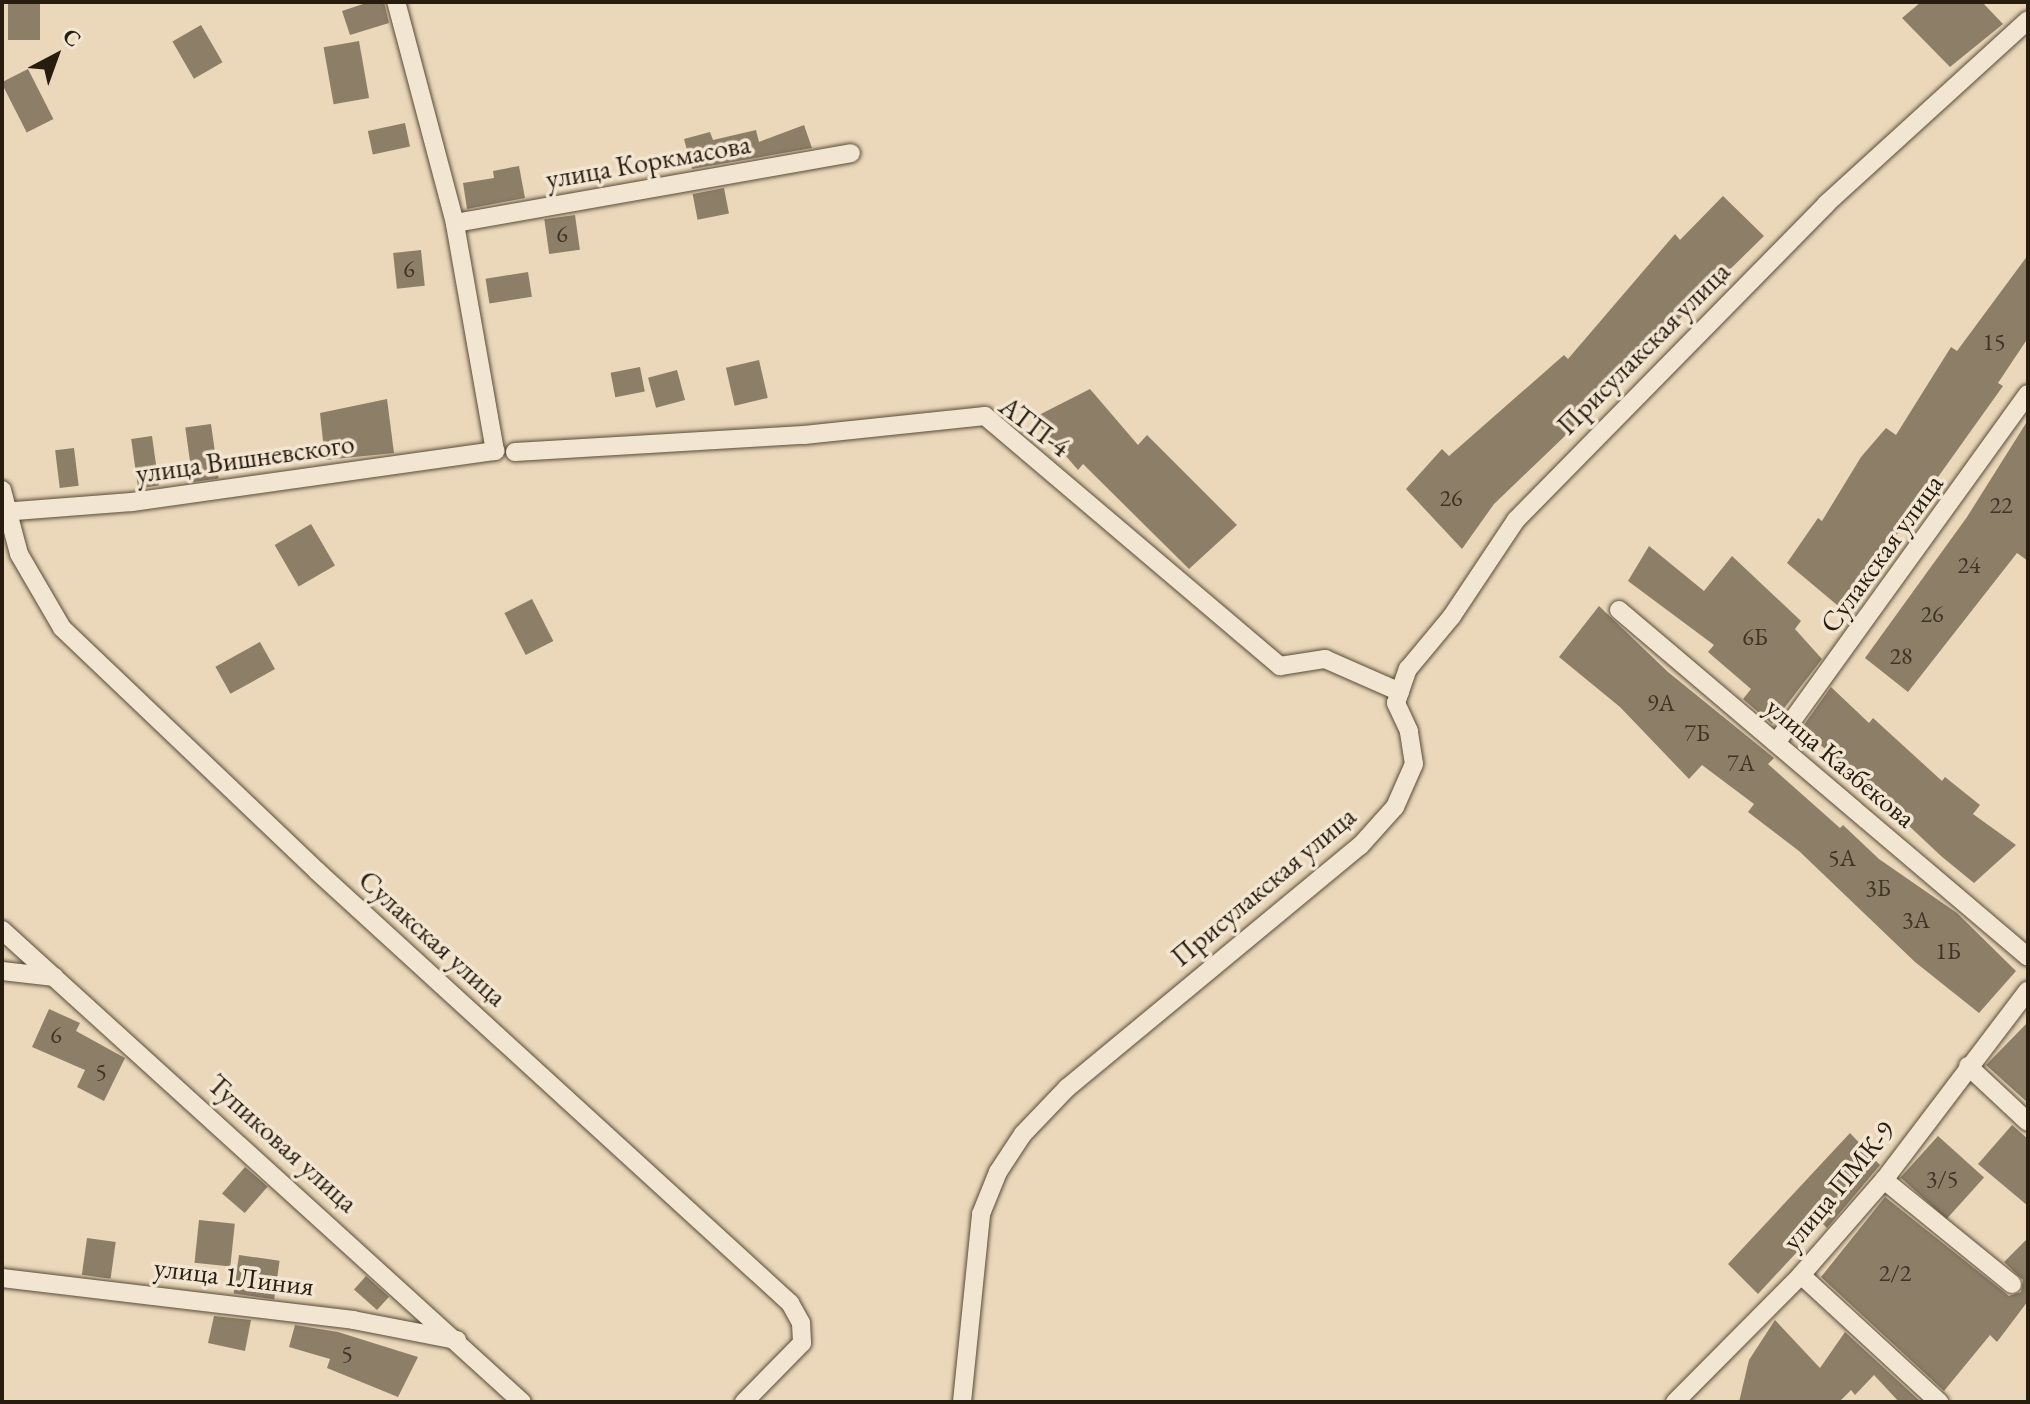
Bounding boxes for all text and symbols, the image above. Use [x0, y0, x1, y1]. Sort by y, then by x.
north arrow [16, 16, 96, 96]
text: С [57, 21, 87, 54]
street label: улица Коркмасова [543, 126, 753, 196]
house number: 6 [556, 220, 568, 248]
street label: Присулакская улица [1549, 254, 1737, 442]
house number: 6 [403, 255, 415, 283]
house number: 15 [1982, 328, 2006, 356]
street label: АТП-4 [993, 389, 1077, 463]
street label: улица Вишневского [134, 426, 356, 490]
street label: Сулакская улица [1812, 467, 1950, 639]
house number: 26 [1439, 484, 1463, 512]
house number: 22 [1989, 491, 2013, 519]
house number: 24 [1957, 551, 1981, 579]
house number: 26 [1920, 600, 1944, 628]
house number: 6Б [1742, 623, 1768, 651]
house number: 28 [1889, 642, 1913, 670]
house number: 9А [1647, 689, 1675, 717]
street label: улица Казбекова [1759, 690, 1923, 834]
house number: 7Б [1684, 719, 1710, 747]
house number: 7А [1727, 749, 1755, 777]
street label: Присулакская улица [1164, 799, 1362, 973]
house number: 5А [1828, 844, 1856, 872]
street label: Сулакская улица [352, 863, 514, 1013]
house number: 3Б [1865, 874, 1891, 902]
house number: 3А [1902, 906, 1930, 934]
house number: 1Б [1935, 937, 1961, 965]
house number: 6 [50, 1021, 62, 1049]
house number: 5 [95, 1058, 107, 1086]
street label: Тупиковая улица [201, 1067, 365, 1219]
street label: улица ПМК-9 [1774, 1114, 1902, 1256]
house number: 3/5 [1926, 1165, 1958, 1193]
street label: улица 1Линия [152, 1250, 316, 1302]
house number: 2/2 [1879, 1259, 1911, 1287]
house number: 5 [341, 1340, 353, 1368]

